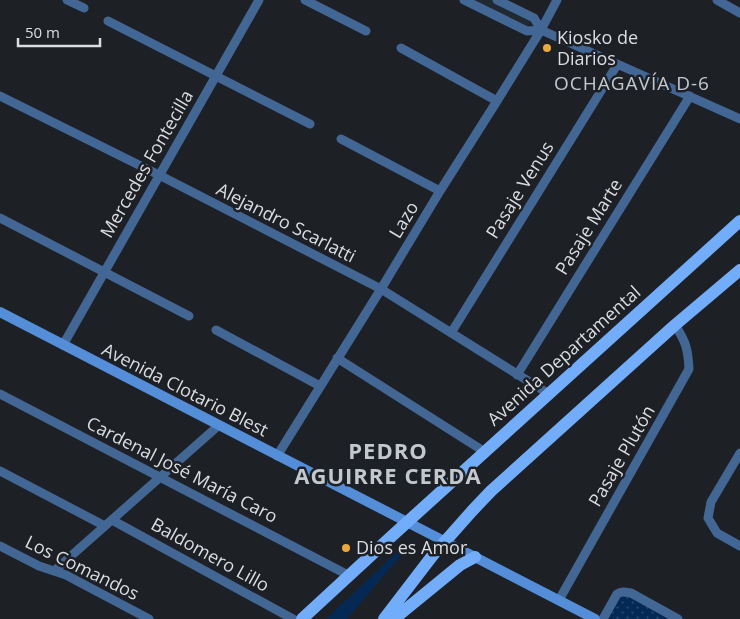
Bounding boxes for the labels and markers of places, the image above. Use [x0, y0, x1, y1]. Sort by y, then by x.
place label: Kiosko de Diarios [557, 25, 638, 70]
marker: Kiosko de Diarios [541, 42, 553, 54]
place label: Dios es Amor [356, 535, 468, 559]
marker: Dios es Amor [340, 542, 352, 554]

